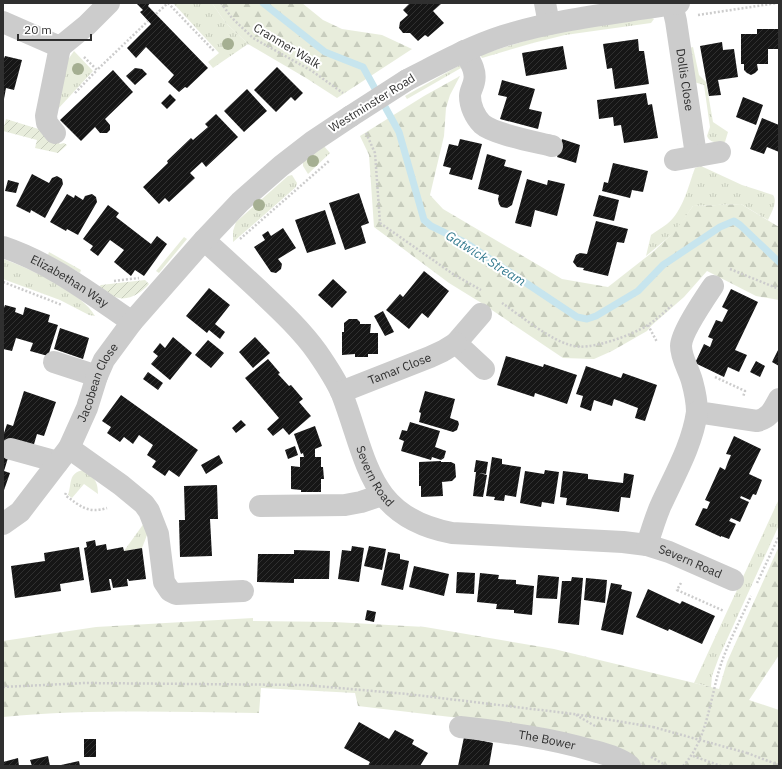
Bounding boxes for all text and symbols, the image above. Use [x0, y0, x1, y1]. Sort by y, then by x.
scale bar [18, 16, 91, 42]
street label: Cranmer Walk [251, 20, 324, 72]
text: 20 m [24, 22, 52, 37]
street label: Dollis Close [673, 48, 697, 112]
street label: Westminster Road [326, 70, 418, 135]
water label: Gatwick Stream [443, 227, 529, 290]
street label: Elizabethan Way [28, 251, 112, 310]
street label: Jacobean Close [74, 340, 121, 424]
street label: Tamar Close [366, 349, 434, 388]
street label: Severn Road [353, 444, 397, 510]
street label: Severn Road [657, 541, 724, 581]
street label: The Bower [517, 727, 578, 753]

